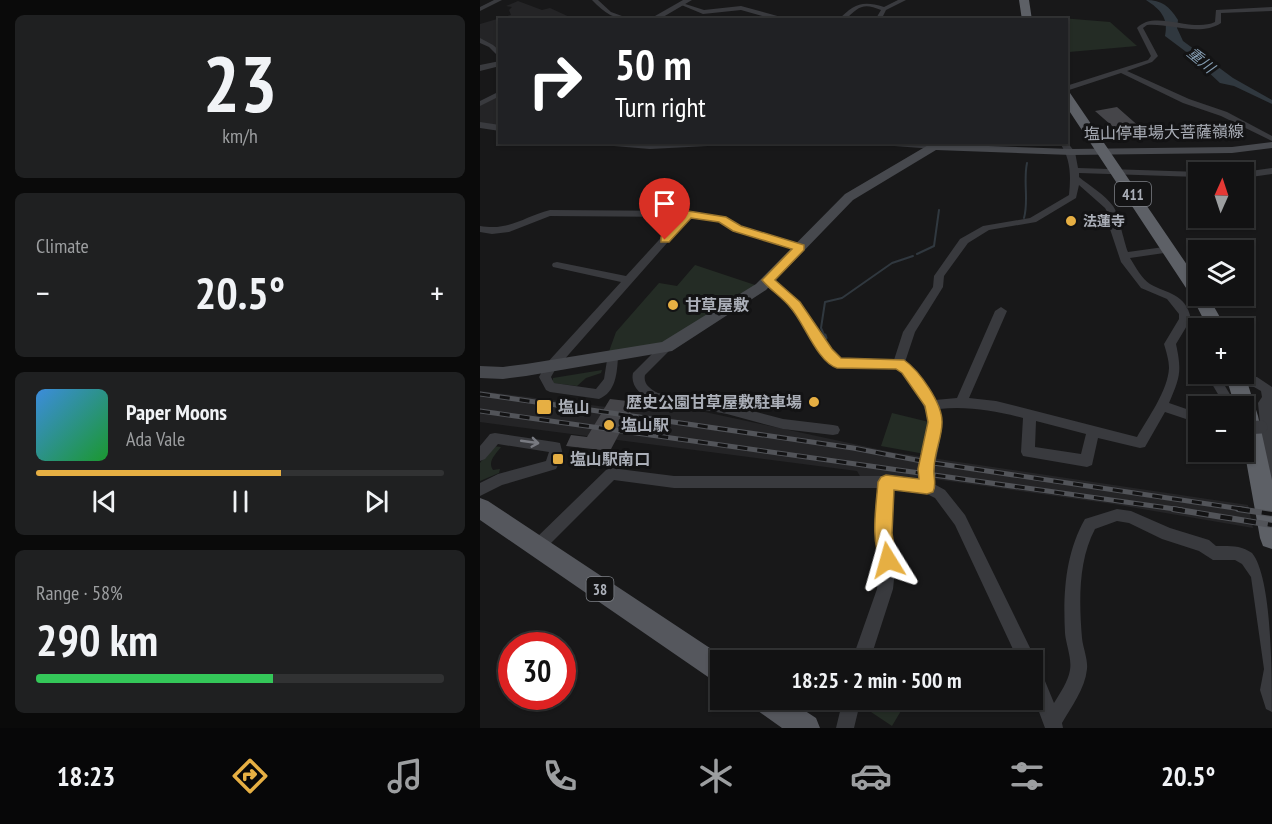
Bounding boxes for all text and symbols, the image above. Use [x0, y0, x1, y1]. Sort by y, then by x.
text: 23 [203, 33, 277, 134]
text: 50 m [615, 37, 692, 92]
icon: right [516, 42, 594, 120]
water label: 重川 [1183, 43, 1220, 78]
text: Turn right [615, 90, 706, 124]
street label: 塩山停車場大菩薩嶺線 [1084, 121, 1244, 143]
text: km/h [222, 123, 258, 149]
north arrow [1188, 162, 1254, 228]
map controls [1188, 162, 1254, 462]
pin [639, 178, 690, 240]
road number: 411 [1115, 182, 1151, 206]
icon: arrive [648, 187, 681, 220]
place label: 法蓮寺 [1083, 212, 1125, 230]
marker: 法蓮寺 [1064, 214, 1078, 228]
text: Climate [36, 233, 89, 259]
button: layers [1188, 240, 1254, 306]
text: 20.5° [195, 263, 285, 321]
text: − [36, 271, 50, 314]
text: + [430, 271, 444, 314]
place label: 甘草屋敷 [685, 295, 749, 315]
marker: 甘草屋敷 [666, 298, 680, 312]
button: + [1188, 318, 1254, 384]
place label: 歴史公園甘草屋敷駐車場 [626, 392, 802, 412]
marker: 歴史公園甘草屋敷駐車場 [807, 395, 821, 409]
button: − [1188, 396, 1254, 462]
place label: 塩山 [558, 397, 590, 417]
text: Paper Moons [126, 398, 227, 426]
marker: 塩山 [535, 398, 553, 416]
place label: 塩山駅 [621, 415, 669, 435]
marker: 塩山駅 [602, 418, 616, 432]
text: Ada Vale [126, 426, 185, 452]
one-way arrow [520, 437, 540, 448]
place label: 塩山駅南口 [570, 449, 650, 469]
marker: 塩山駅南口 [551, 452, 565, 466]
icon: previous [88, 485, 121, 518]
icon: pause [224, 485, 257, 518]
icon: next [360, 485, 393, 518]
position arrow [856, 528, 920, 592]
road number: 38 [586, 577, 614, 601]
text: Range · 58% [36, 580, 123, 606]
text: 290 km [36, 610, 158, 668]
speed limit sign: 30 [498, 632, 576, 710]
text: 18:25 · 2 min · 500 m [791, 666, 962, 694]
icon: directions [229, 755, 271, 797]
icon: music [384, 755, 426, 797]
icon: phone [539, 755, 581, 797]
icon: climate [695, 755, 737, 797]
icon: car [850, 755, 892, 797]
icon: filters [1006, 755, 1048, 797]
text: 18:23 [57, 759, 115, 793]
text: 20.5° [1161, 759, 1215, 793]

